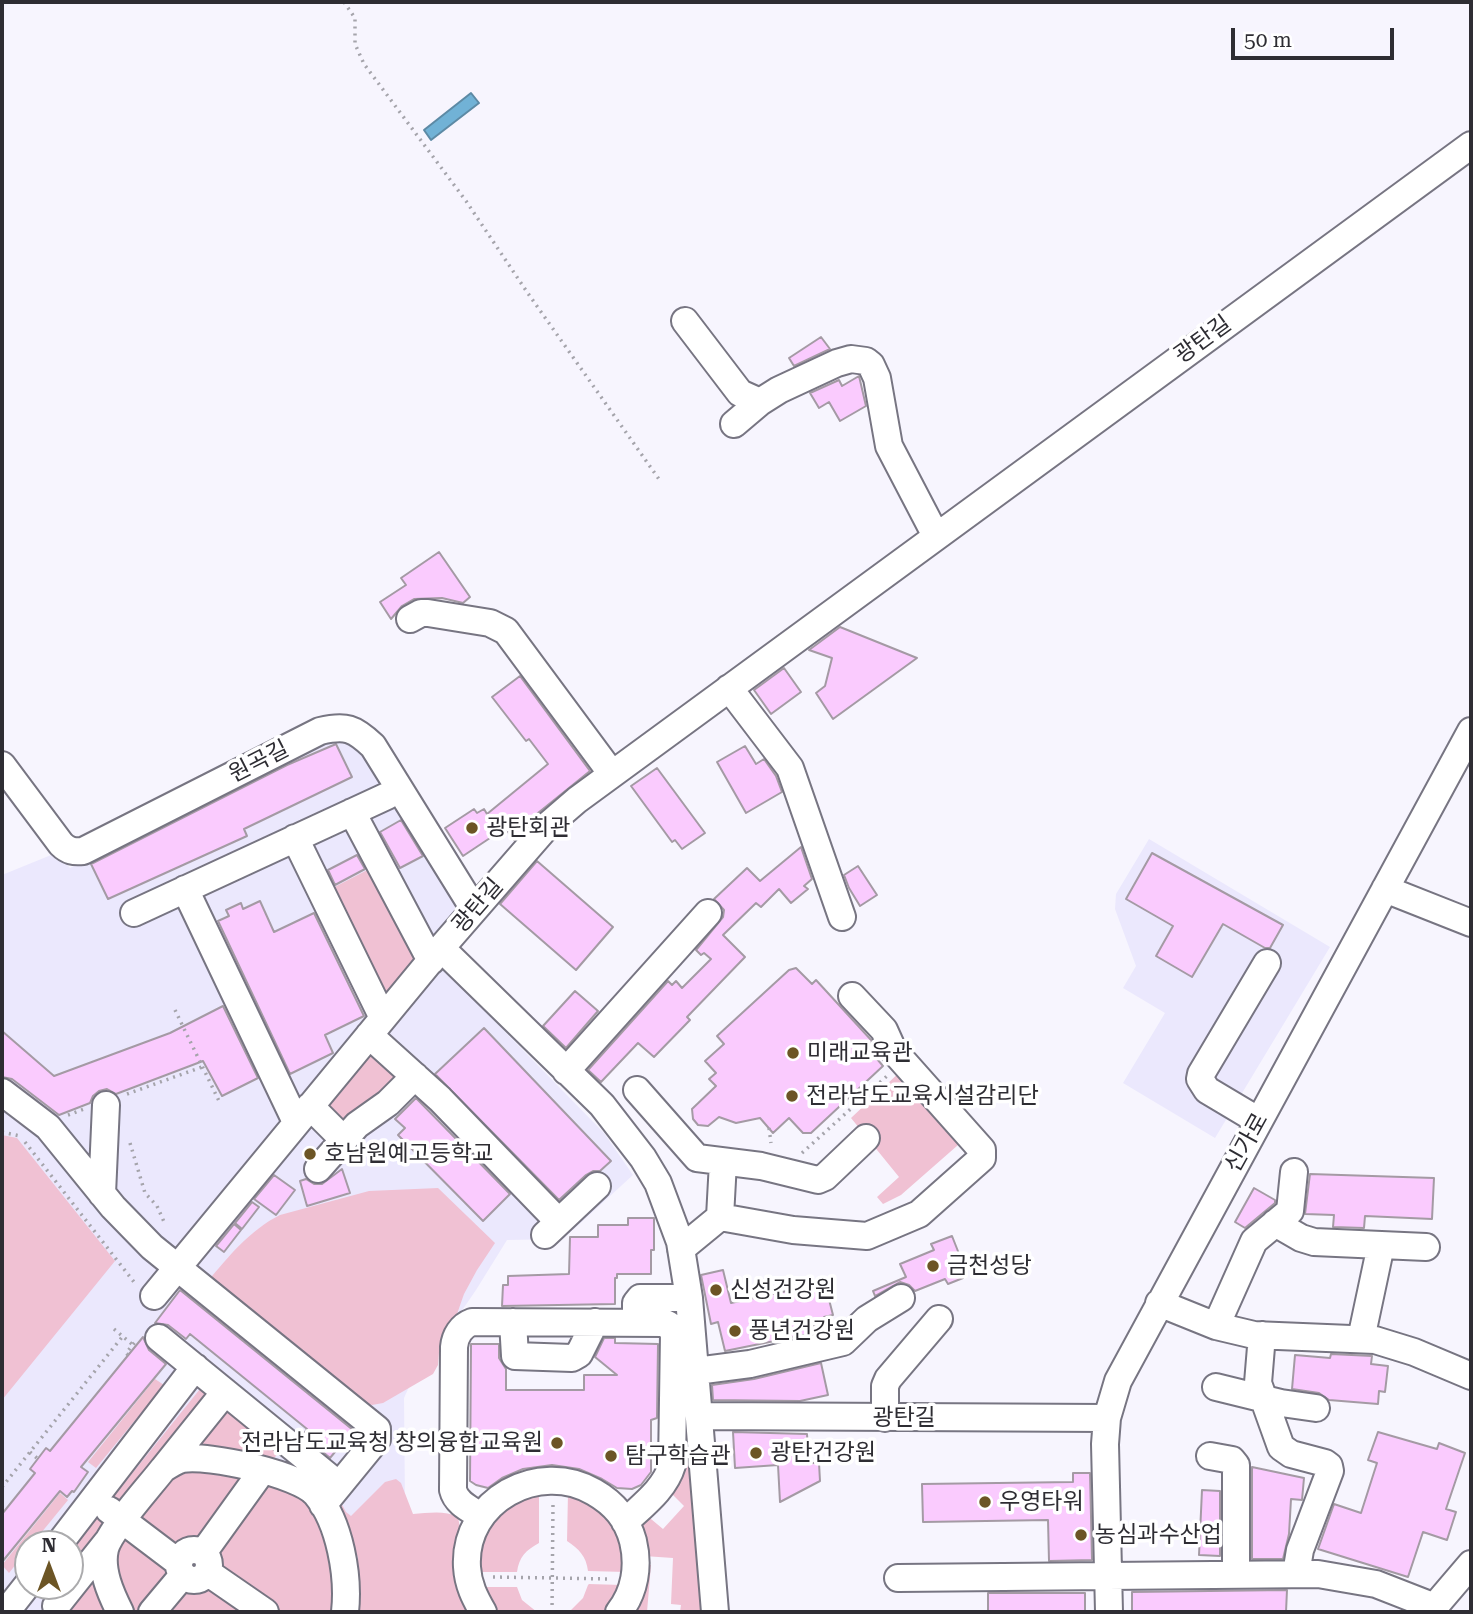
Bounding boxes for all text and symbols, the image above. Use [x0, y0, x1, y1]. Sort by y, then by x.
scale bar [1235, 14, 1398, 58]
text: 50 m [1244, 28, 1292, 52]
street label: 광탄길 [1169, 310, 1237, 370]
street label: 원곡길 [224, 735, 294, 789]
place label: 광탄회관 [486, 814, 571, 842]
marker: 광탄회관 [464, 820, 480, 836]
street label: 광탄길 [447, 873, 509, 939]
place label: 미래교육관 [807, 1039, 913, 1067]
marker: 미래교육관 [785, 1045, 801, 1061]
place label: 전라남도교육시설감리단 [806, 1082, 1039, 1110]
marker: 전라남도교육시설감리단 [784, 1088, 800, 1104]
street label: 신가로 [1220, 1109, 1274, 1177]
place label: 호남원예고등학교 [324, 1140, 493, 1168]
marker: 호남원예고등학교 [302, 1146, 318, 1162]
place label: 금천성당 [947, 1252, 1032, 1280]
marker: 금천성당 [925, 1258, 941, 1274]
place label: 신성건강원 [730, 1276, 836, 1304]
marker: 신성건강원 [708, 1282, 724, 1298]
place label: 풍년건강원 [749, 1317, 855, 1345]
marker: 풍년건강원 [727, 1323, 743, 1339]
street label: 광탄길 [872, 1404, 936, 1432]
place label: 전라남도교육청 창의융합교육원 [241, 1429, 543, 1457]
marker: 전라남도교육청 창의융합교육원 [549, 1435, 565, 1451]
place label: 광탄건강원 [770, 1439, 876, 1467]
place label: 탐구학습관 [625, 1442, 731, 1470]
marker: 광탄건강원 [748, 1445, 764, 1461]
marker: 탐구학습관 [603, 1448, 619, 1464]
place label: 우영타워 [999, 1488, 1084, 1516]
marker: 우영타워 [977, 1494, 993, 1510]
place label: 농심과수산업 [1095, 1521, 1222, 1549]
marker: 농심과수산업 [1073, 1527, 1089, 1543]
north arrow [14, 1530, 84, 1600]
text: N [42, 1534, 56, 1557]

